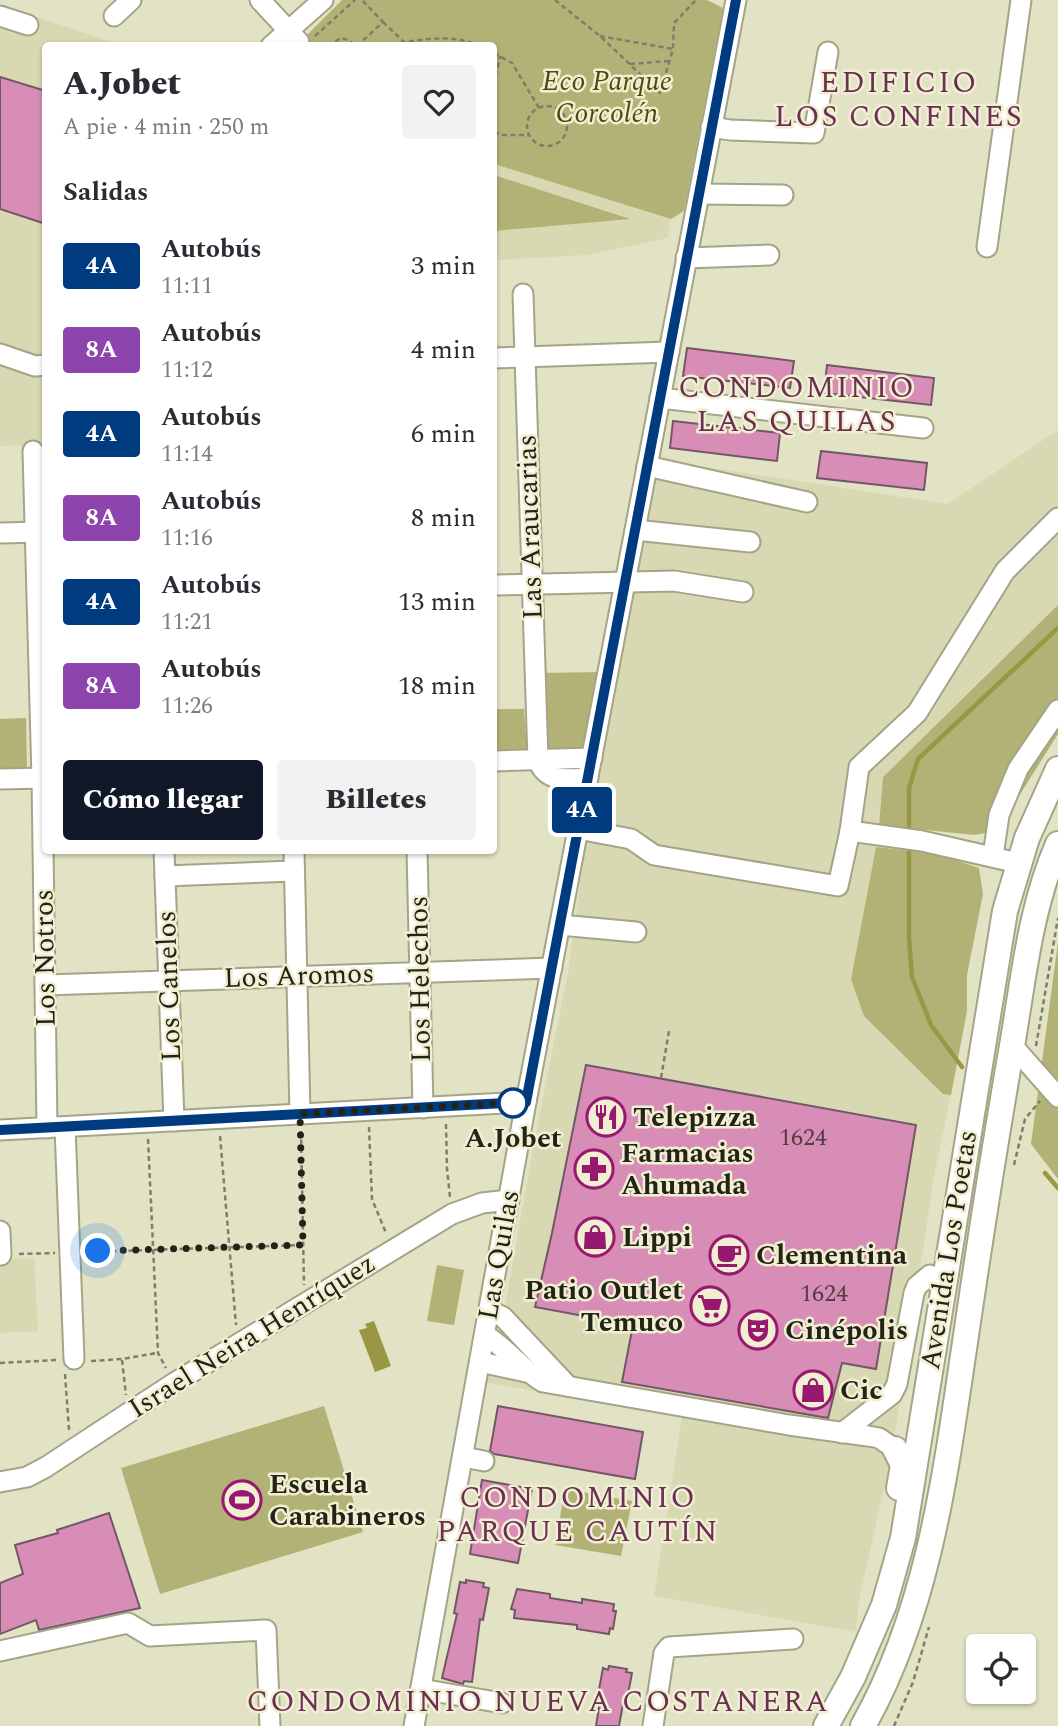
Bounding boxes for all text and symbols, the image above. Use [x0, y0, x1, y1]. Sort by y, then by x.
text: A.Jobet [63, 59, 181, 109]
park label: Eco Parque Corcolén [542, 60, 672, 135]
district label: EDIFICIO LOS CONFINES [774, 60, 1024, 140]
button: heart [402, 65, 476, 139]
text: A pie · 4 min · 250 m [63, 110, 269, 145]
text: Salidas [63, 172, 148, 212]
text: Autobús [161, 229, 262, 269]
text: 3 min [411, 246, 476, 286]
text: 4A [85, 248, 118, 284]
text: 11:11 [161, 269, 213, 304]
text: Autobús [161, 313, 262, 353]
text: 4 min [411, 330, 476, 370]
text: 8A [85, 332, 118, 368]
text: 11:12 [161, 353, 213, 388]
district label: CONDOMINIO LAS QUILAS [678, 365, 916, 445]
text: Autobús [161, 397, 262, 437]
text: 6 min [411, 414, 476, 454]
text: 4A [85, 416, 118, 452]
street label: Las Araucarias [505, 434, 555, 620]
text: 11:14 [161, 437, 213, 472]
text: Autobús [161, 481, 262, 521]
text: 8 min [411, 498, 476, 538]
text: 8A [85, 500, 118, 536]
text: 11:16 [161, 521, 213, 556]
text: Autobús [161, 565, 262, 605]
text: 13 min [398, 582, 476, 622]
text: 4A [85, 584, 118, 620]
text: 11:21 [161, 605, 213, 640]
text: Autobús [161, 649, 262, 689]
text: 18 min [398, 666, 476, 706]
text: 8A [85, 668, 118, 704]
text: 11:26 [161, 689, 213, 724]
button: Cómo llegar [63, 760, 263, 840]
button: Billetes [277, 760, 476, 840]
line badge: 4A [550, 787, 614, 833]
text: 4A [566, 792, 598, 828]
street label: Los Notros [22, 889, 68, 1027]
street label: Los Helechos [397, 895, 443, 1063]
street label: Los Canelos [145, 910, 193, 1062]
street label: Los Aromos [223, 952, 375, 1000]
marker: A.Jobet [498, 1088, 528, 1118]
restaurant icon: Telepizza [585, 1096, 627, 1138]
place label: Telepizza [633, 1096, 757, 1139]
place label: A.Jobet [464, 1117, 562, 1160]
house number: 1624 [779, 1120, 827, 1156]
street label: Avenida Los Poetas [909, 1127, 989, 1373]
place label: Farmacias Ahumada [621, 1132, 754, 1207]
pharmacy icon: Farmacias Ahumada [573, 1148, 615, 1190]
street label: Las Quilas [466, 1186, 532, 1324]
shop icon: Lippi [574, 1216, 616, 1258]
place label: Lippi [622, 1216, 692, 1259]
your location [80, 1233, 115, 1268]
cafe icon: Clementina [708, 1234, 750, 1276]
place label: Clementina [756, 1234, 908, 1277]
street label: Israel Neira Henríquez [120, 1242, 384, 1430]
place label: Patio Outlet Temuco [524, 1269, 683, 1344]
house number: 1624 [800, 1276, 848, 1312]
supermarket icon: Patio Outlet Temuco [689, 1285, 731, 1327]
theatre icon: Cinépolis [737, 1309, 779, 1351]
place label: Cinépolis [785, 1309, 908, 1352]
shop icon: Cic [792, 1369, 834, 1411]
place label: Cic [840, 1369, 883, 1412]
place label: Escuela Carabineros [269, 1463, 426, 1538]
district label: CONDOMINIO PARQUE CAUTÍN [437, 1475, 719, 1555]
sports icon: Escuela Carabineros [221, 1479, 263, 1521]
map controls [966, 1634, 1036, 1704]
button: locate [966, 1634, 1036, 1704]
district label: CONDOMINIO NUEVA COSTANERA [247, 1679, 829, 1725]

